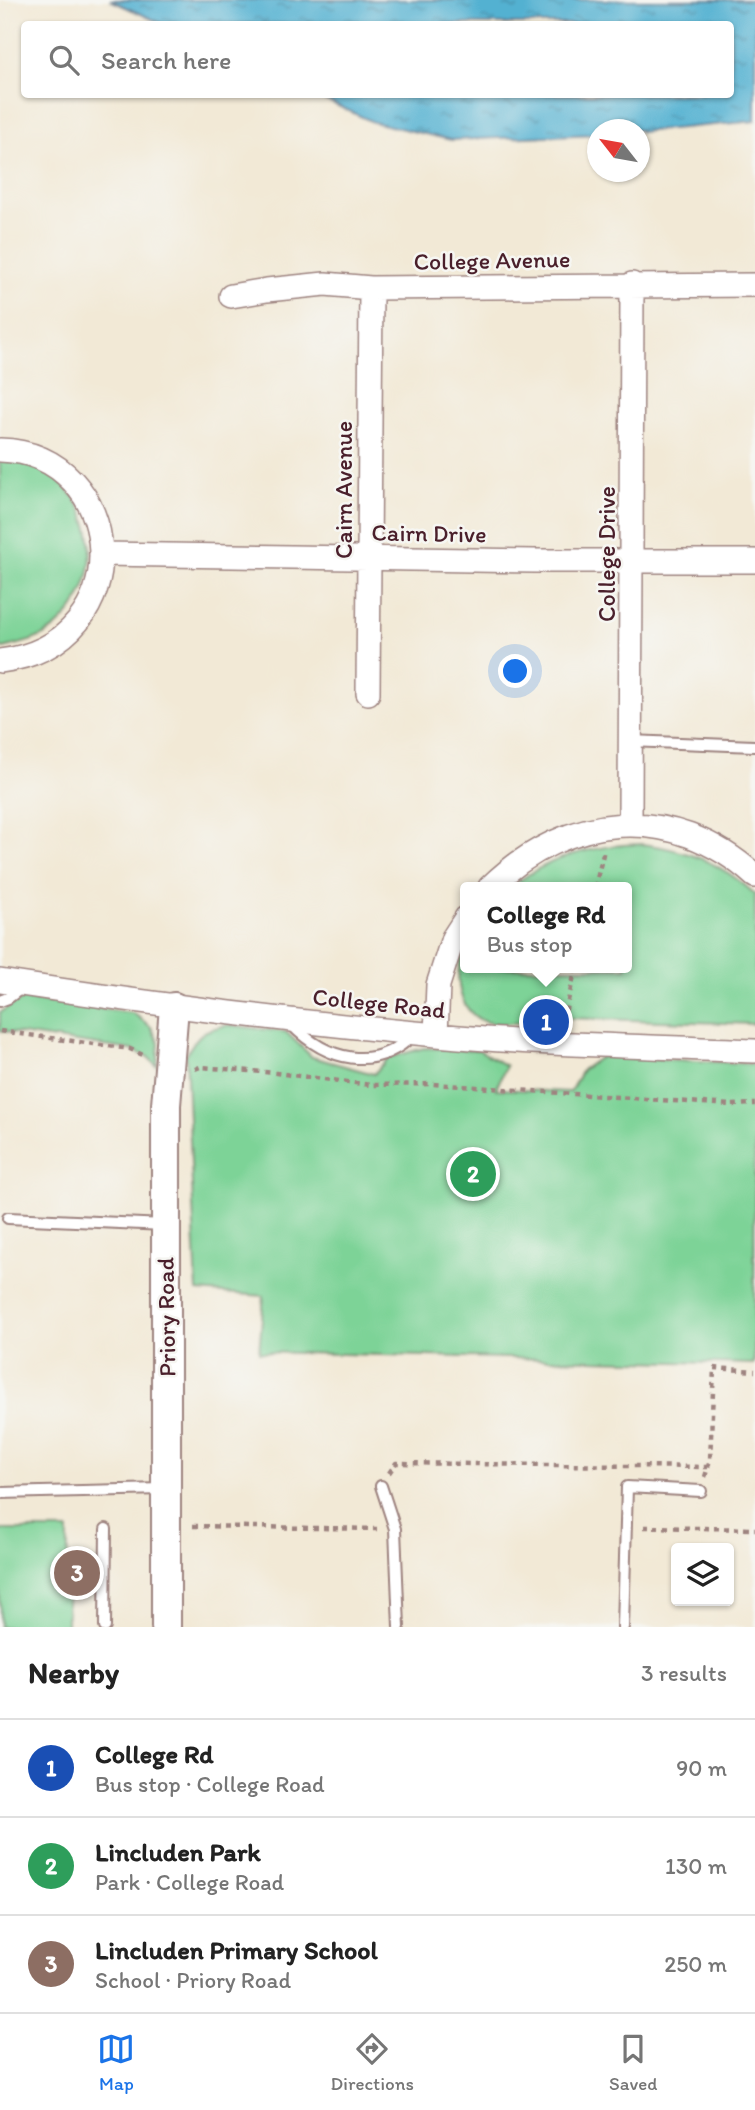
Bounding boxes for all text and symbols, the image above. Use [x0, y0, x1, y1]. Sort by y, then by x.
search box [21, 21, 734, 98]
icon: search [45, 41, 83, 79]
text: Search here [101, 44, 231, 76]
north arrow [587, 119, 650, 182]
street label: College Avenue [413, 244, 571, 276]
street label: Cairn Avenue [329, 421, 358, 559]
street label: College Drive [592, 486, 621, 622]
street label: Cairn Drive [371, 517, 487, 549]
your location [498, 654, 532, 688]
popup [460, 882, 632, 973]
text: College Rd [487, 898, 605, 930]
text: Bus stop [487, 930, 572, 958]
street label: College Road [311, 982, 447, 1024]
pin: 1 [523, 996, 569, 1048]
pin: 2 [450, 1148, 496, 1200]
street label: Priory Road [150, 1257, 182, 1377]
map controls [671, 1543, 734, 1606]
button: layers [671, 1543, 734, 1606]
pin: 3 [54, 1547, 100, 1599]
text: Nearby [28, 1654, 119, 1691]
text: 3 results [641, 1659, 727, 1687]
text: College Rd [95, 1738, 214, 1770]
text: 1 [46, 1754, 56, 1782]
text: 90 m [676, 1754, 727, 1782]
text: Bus stop · College Road [95, 1770, 325, 1798]
text: Lincluden Park [95, 1836, 261, 1868]
text: 2 [45, 1852, 57, 1880]
text: 130 m [665, 1852, 727, 1880]
text: Park · College Road [95, 1868, 284, 1896]
text: Lincluden Primary School [95, 1934, 378, 1966]
text: 3 [45, 1950, 57, 1978]
text: 250 m [664, 1950, 727, 1978]
text: School · Priory Road [95, 1966, 291, 1994]
tab: Map [97, 2030, 135, 2095]
tab: Directions [330, 2030, 414, 2095]
tab: Saved [609, 2030, 657, 2095]

